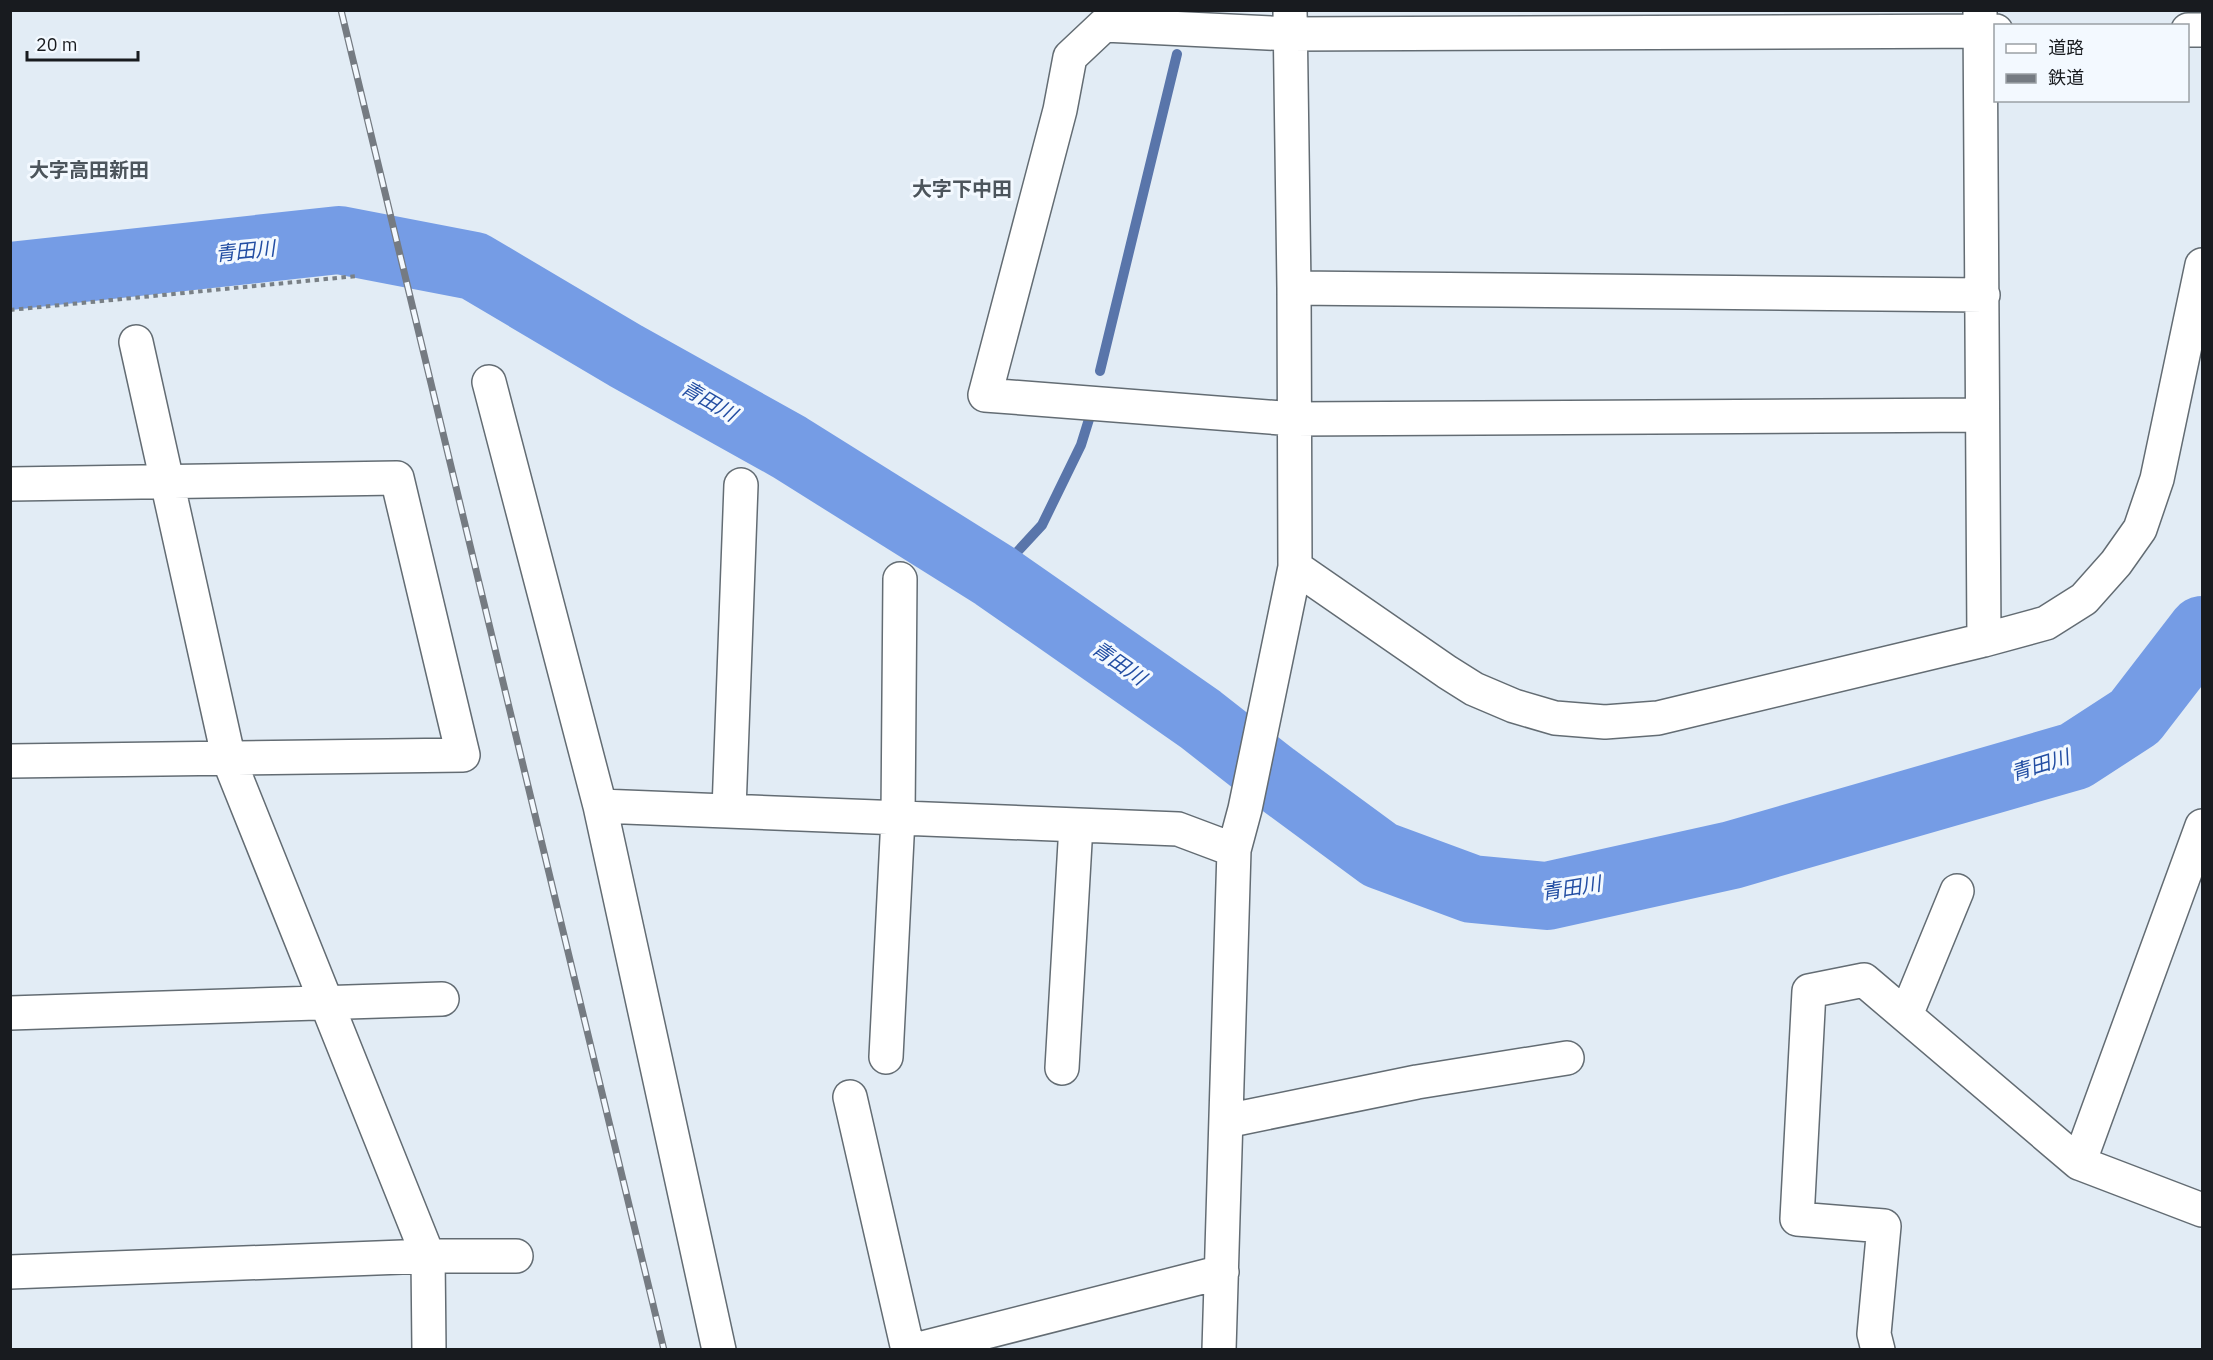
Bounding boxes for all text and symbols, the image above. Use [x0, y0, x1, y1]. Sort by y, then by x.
scale bar [27, 24, 138, 62]
legend [1994, 24, 2189, 102]
text: 20 m [36, 33, 78, 56]
text: 道路 [2048, 36, 2084, 59]
text: 鉄道 [2048, 66, 2084, 89]
district label: 大字高田新田 [29, 156, 149, 183]
district label: 大字下中田 [912, 175, 1012, 202]
water label: 青田川 [214, 234, 278, 267]
water label: 青田川 [677, 374, 744, 428]
water label: 青田川 [1087, 634, 1153, 692]
water label: 青田川 [2007, 742, 2074, 786]
water label: 青田川 [1539, 869, 1605, 906]

